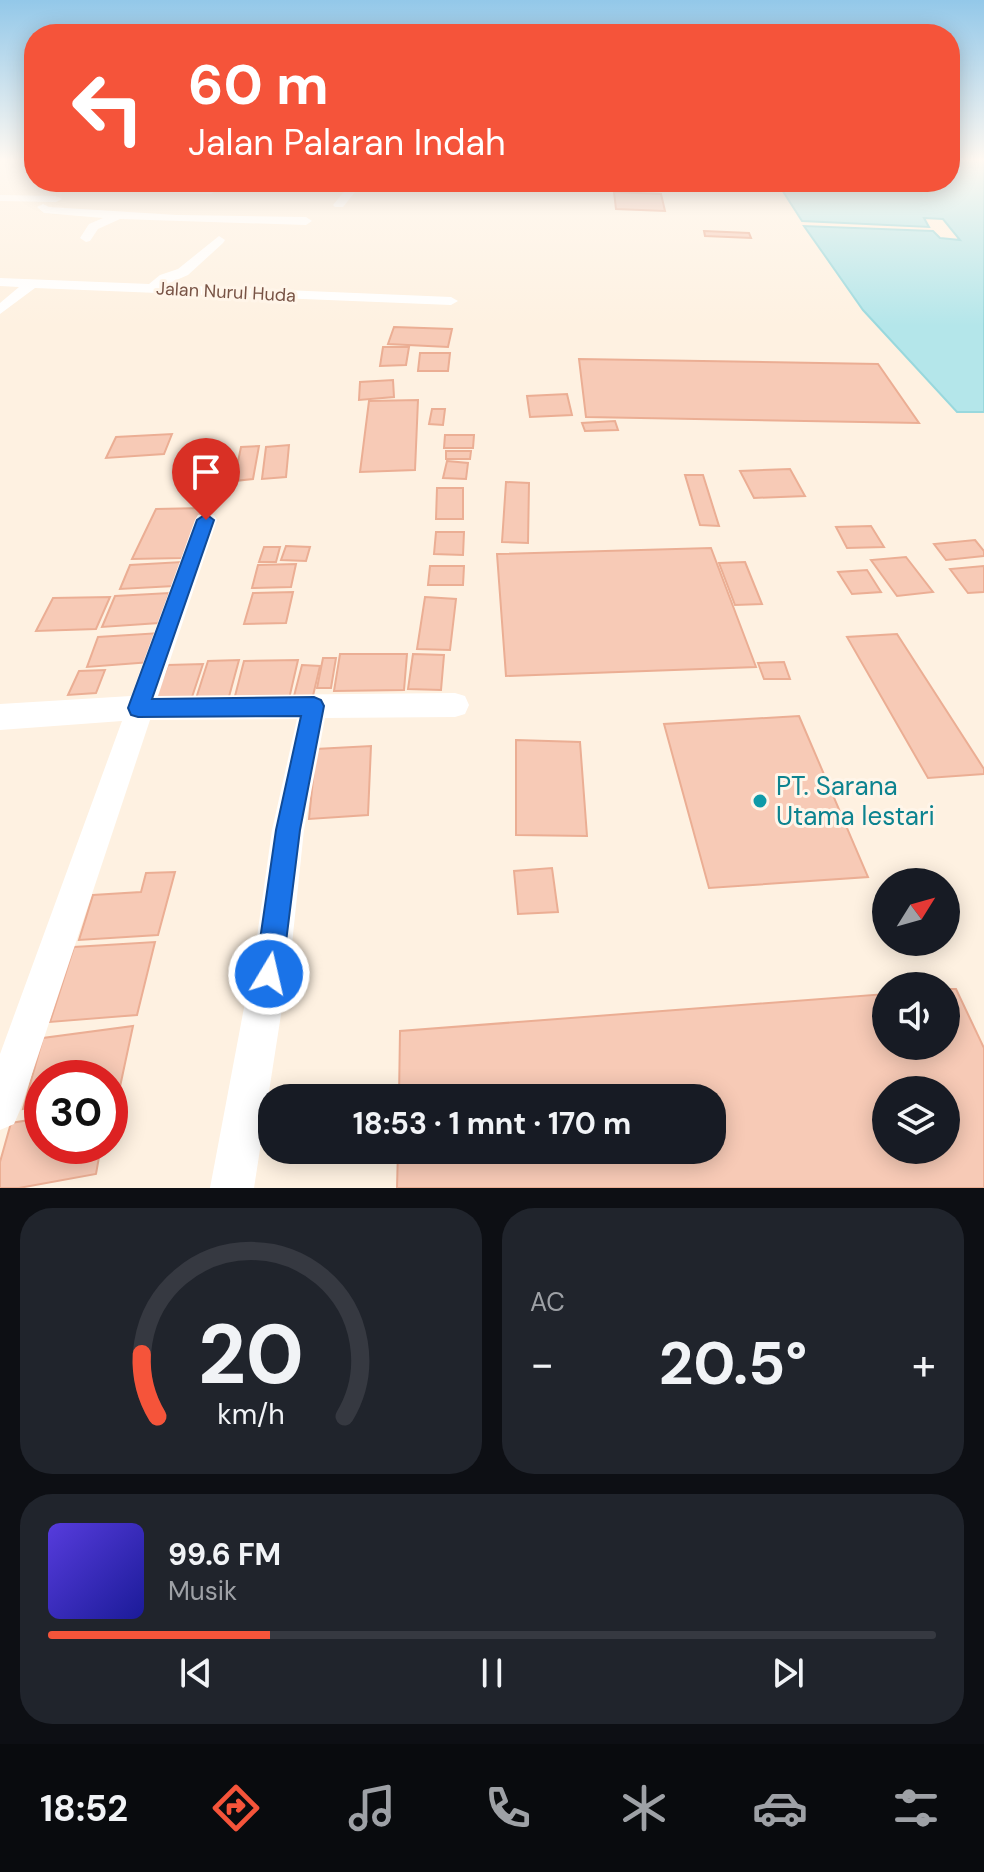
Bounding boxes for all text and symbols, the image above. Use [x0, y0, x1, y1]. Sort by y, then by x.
text: 60 m [188, 48, 329, 121]
icon: left [56, 56, 160, 160]
text: Jalan Palaran Indah [188, 119, 506, 166]
street label: Jalan Nurul Huda [156, 276, 296, 308]
pin [172, 438, 240, 520]
icon: arrive [184, 450, 228, 494]
place label: PT. Sarana Utama lestari [776, 769, 935, 833]
marker: PT. Sarana Utama lestari [751, 792, 769, 810]
north arrow [872, 868, 960, 956]
map controls [872, 868, 960, 1164]
position arrow [227, 932, 311, 1016]
button: sound [872, 972, 960, 1060]
speed limit sign: 30 [24, 1060, 128, 1164]
button: layers [872, 1076, 960, 1164]
text: 18:53 · 1 mnt · 170 m [353, 1104, 631, 1143]
text: AC [530, 1285, 565, 1319]
text: 20 [198, 1300, 304, 1409]
text: 20.5° [659, 1324, 807, 1403]
text: − [530, 1335, 554, 1393]
text: + [912, 1335, 936, 1393]
text: km/h [217, 1396, 285, 1433]
text: 99.6 FM [168, 1535, 281, 1574]
text: Musik [168, 1574, 237, 1608]
icon: previous [174, 1651, 218, 1695]
icon: pause [470, 1651, 514, 1695]
icon: next [766, 1651, 810, 1695]
icon: directions [208, 1780, 264, 1836]
icon: music [344, 1780, 400, 1836]
icon: phone [480, 1780, 536, 1836]
icon: climate [616, 1780, 672, 1836]
icon: car [752, 1780, 808, 1836]
icon: filters [888, 1780, 944, 1836]
text: 18:52 [40, 1785, 128, 1832]

